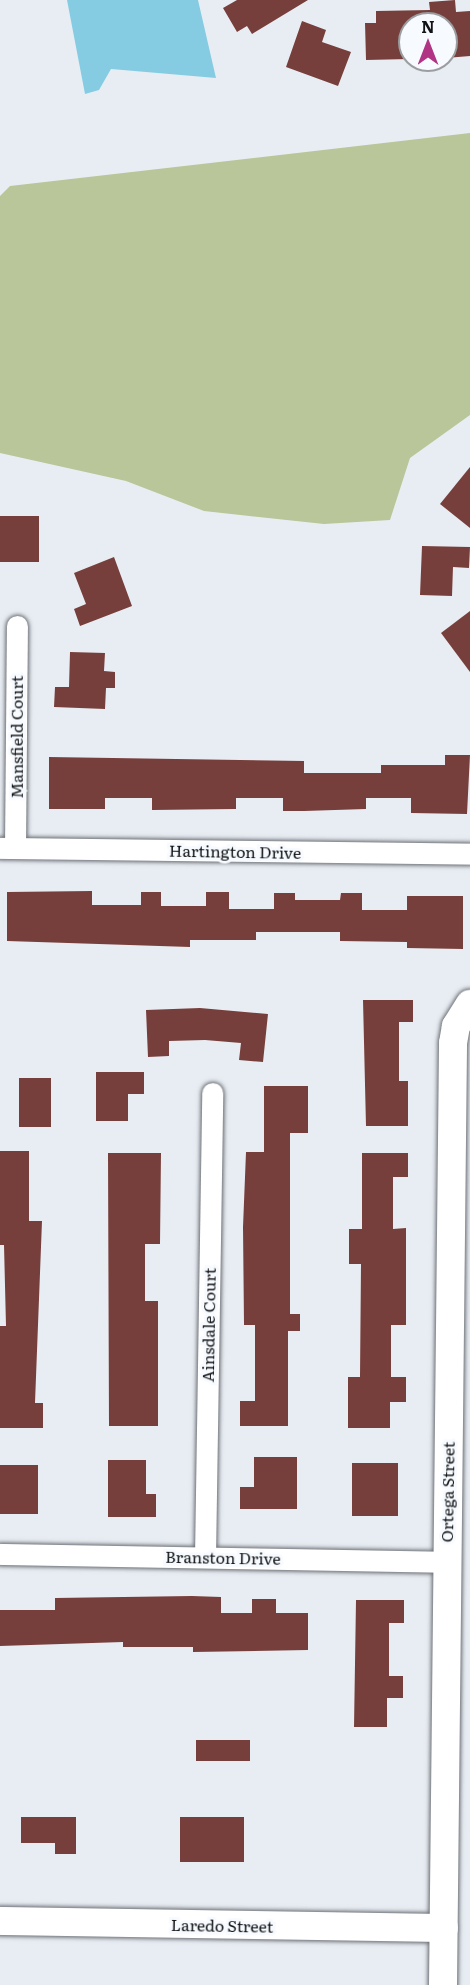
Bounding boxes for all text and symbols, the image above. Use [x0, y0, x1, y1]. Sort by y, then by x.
north arrow [398, 12, 458, 72]
text: N [421, 14, 435, 38]
street label: Mansfield Court [6, 675, 26, 799]
street label: Hartington Drive [169, 840, 301, 862]
street label: Ainsdale Court [197, 1268, 219, 1382]
street label: Ortega Street [437, 1441, 457, 1543]
street label: Branston Drive [165, 1546, 281, 1568]
street label: Laredo Street [171, 1915, 273, 1935]

